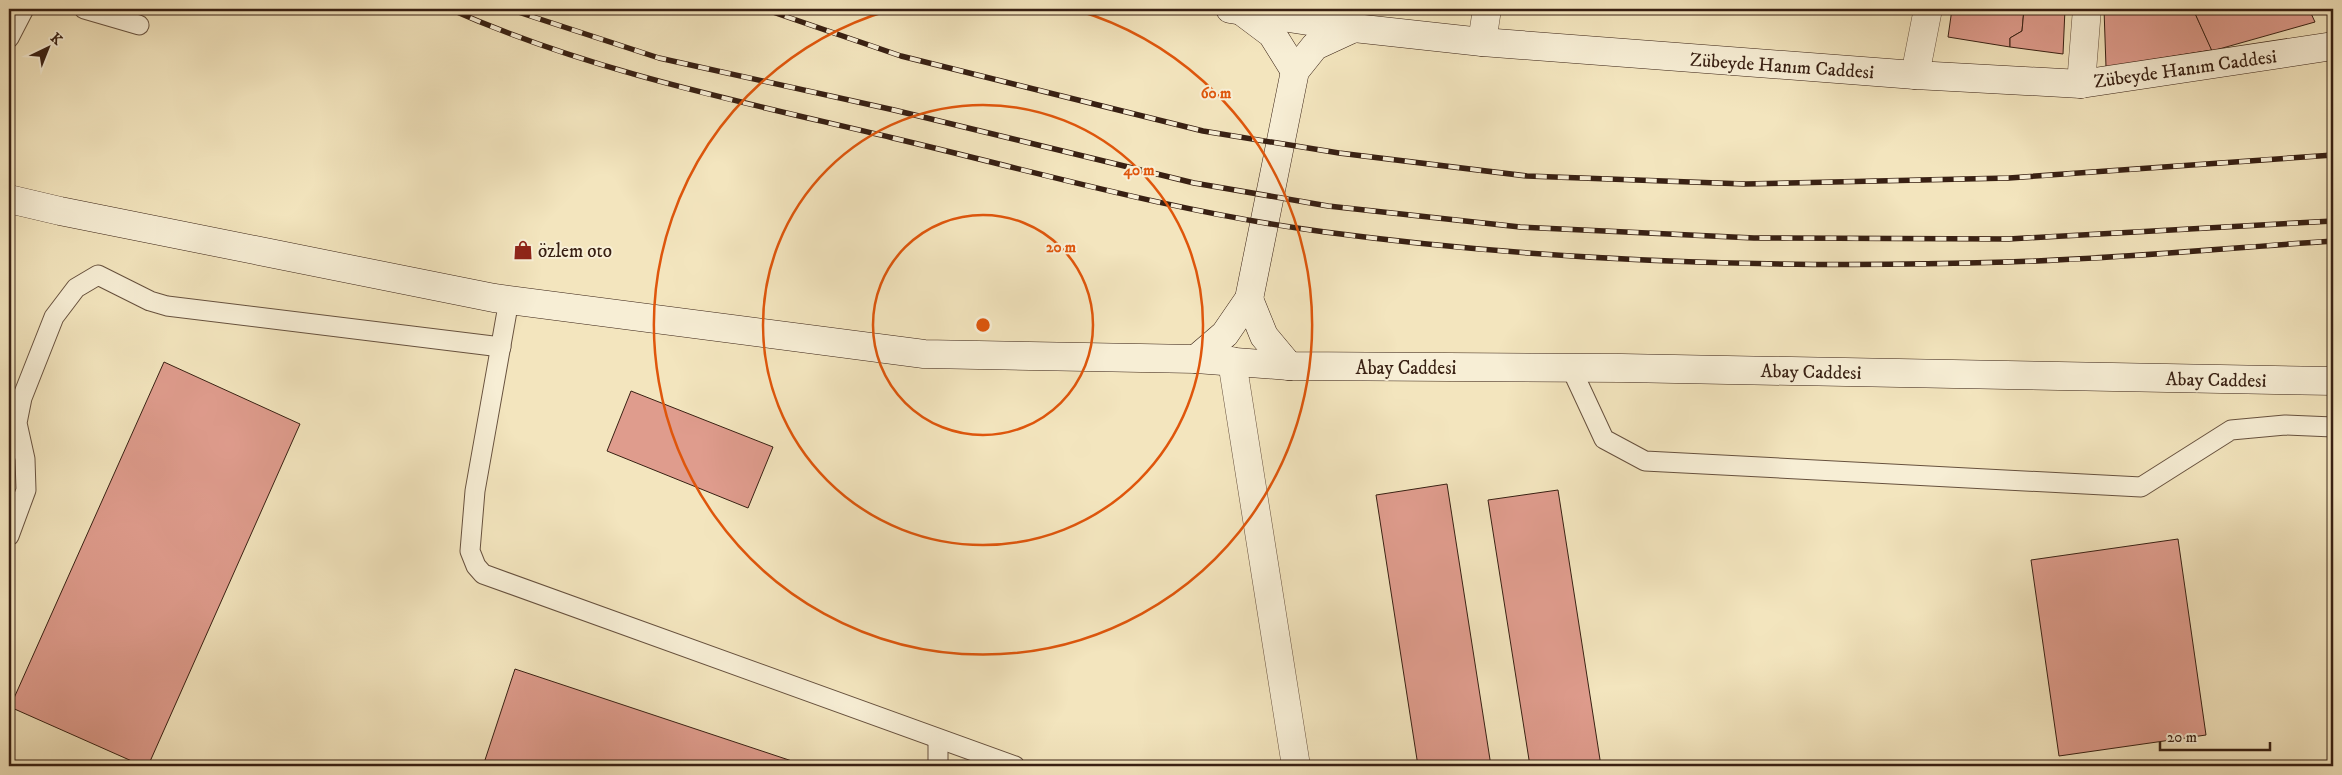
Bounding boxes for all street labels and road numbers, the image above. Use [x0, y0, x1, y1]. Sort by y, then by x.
street label: Zübeyde Hanım Caddesi [2092, 45, 2278, 94]
street label: Zübeyde Hanım Caddesi [1689, 49, 1875, 84]
street label: Abay Caddesi [1356, 357, 1457, 380]
street label: Abay Caddesi [1760, 360, 1862, 385]
street label: Abay Caddesi [2165, 368, 2267, 393]

